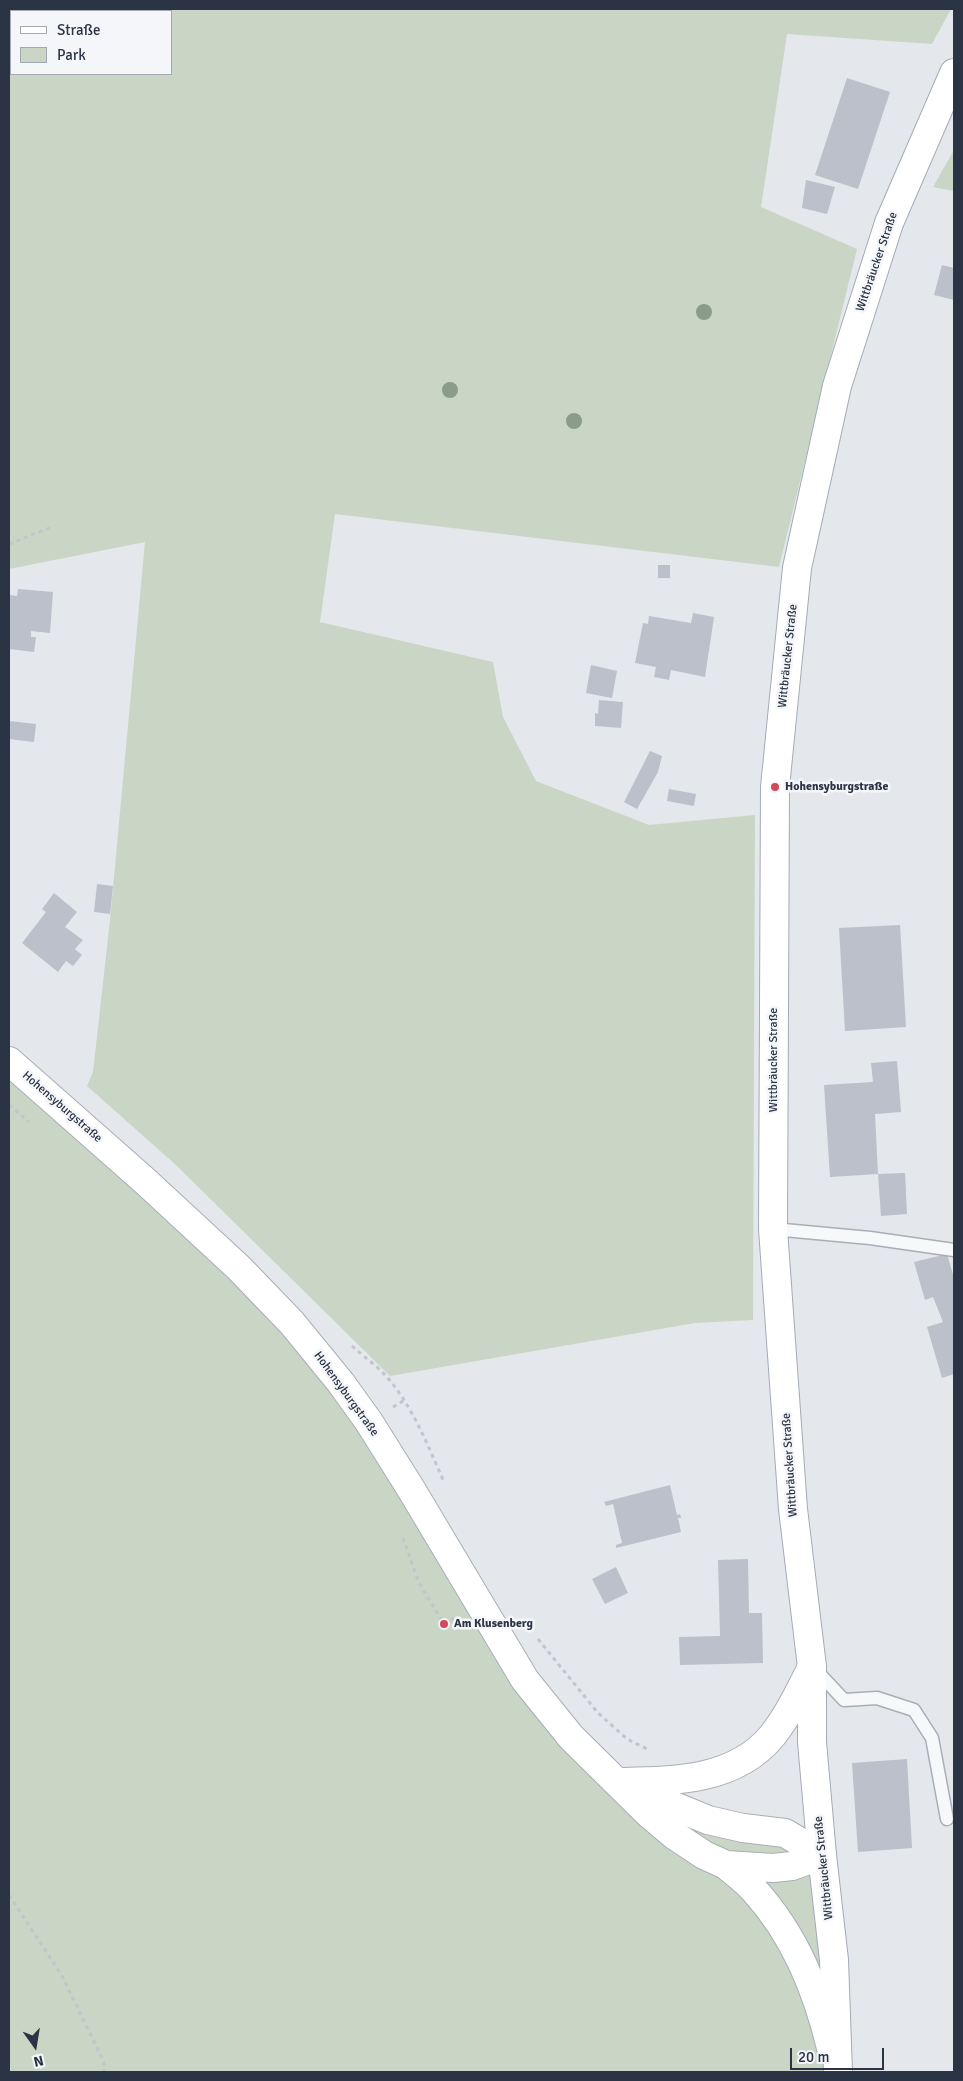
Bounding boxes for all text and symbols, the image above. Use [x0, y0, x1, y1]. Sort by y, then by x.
legend [10, 10, 172, 75]
text: Straße [57, 21, 101, 39]
text: Park [57, 46, 86, 64]
street label: Wittbräucker Straße [853, 210, 901, 314]
street label: Wittbräucker Straße [775, 603, 801, 709]
place label: Hohensyburgstraße [785, 780, 888, 794]
marker: Hohensyburgstraße [769, 781, 781, 793]
street label: Wittbräucker Straße [767, 1008, 781, 1112]
street label: Hohensyburgstraße [19, 1068, 105, 1146]
street label: Hohensyburgstraße [310, 1349, 382, 1439]
street label: Wittbräucker Straße [779, 1412, 801, 1518]
place label: Am Klusenberg [454, 1617, 533, 1631]
marker: Am Klusenberg [438, 1618, 450, 1630]
street label: Wittbräucker Straße [811, 1815, 837, 1921]
north arrow [10, 2021, 60, 2071]
scale bar [793, 2038, 887, 2070]
text: 20 m [798, 2048, 829, 2066]
text: N [32, 2052, 45, 2070]

